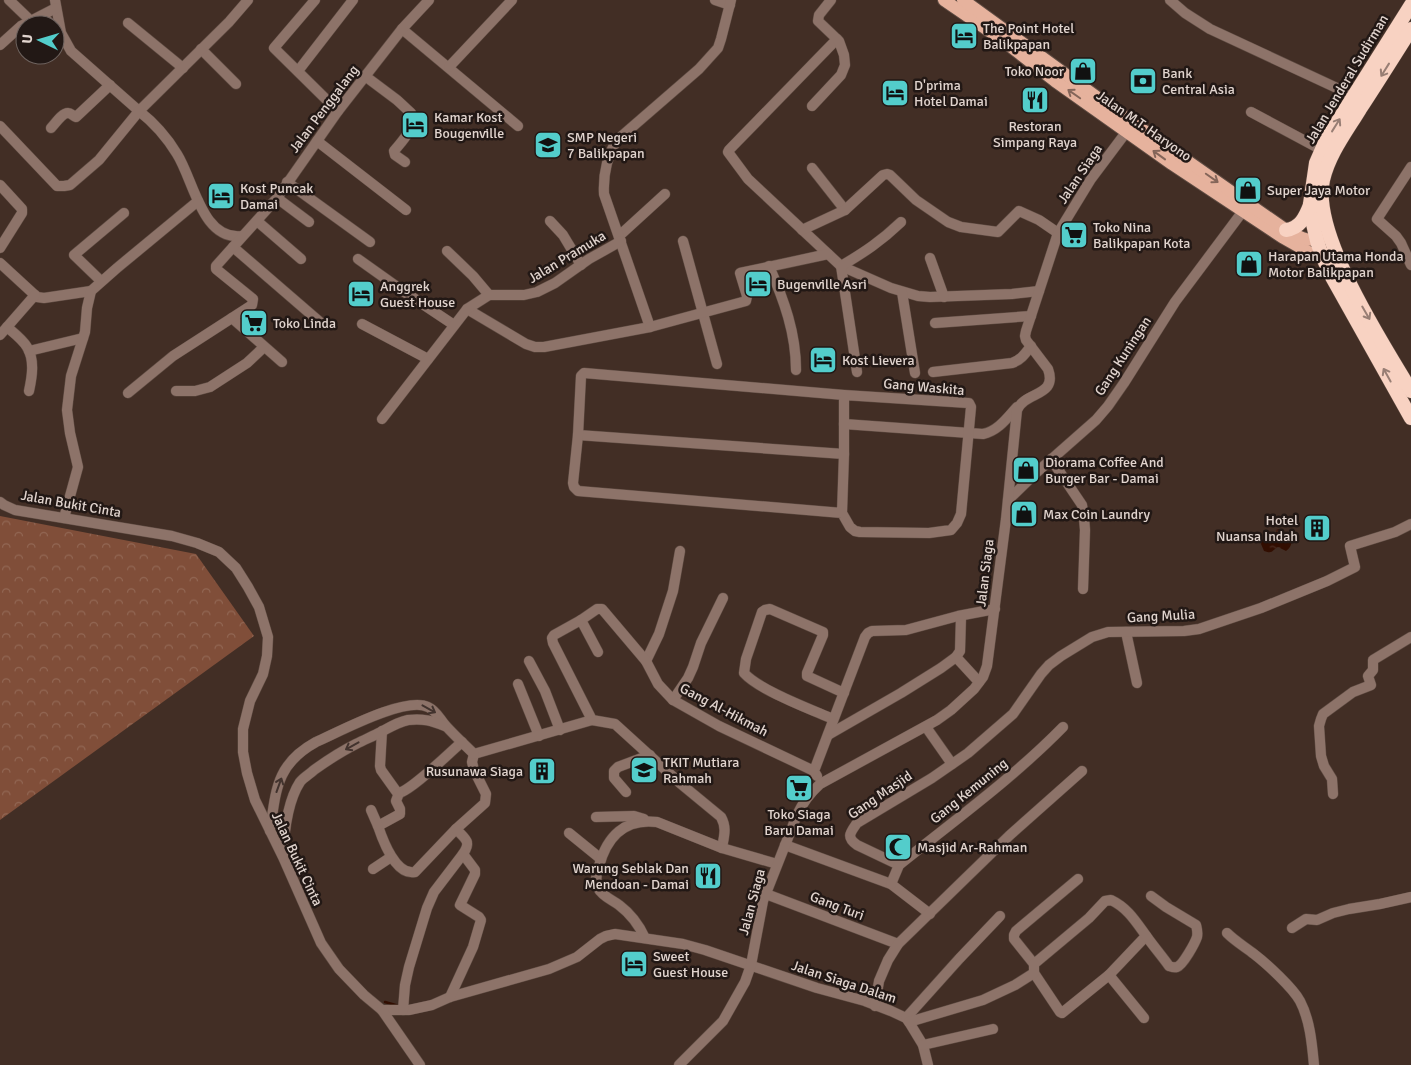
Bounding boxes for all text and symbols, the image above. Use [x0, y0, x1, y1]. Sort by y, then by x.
street label: Jalan Jenderal Sudirman [1302, 11, 1392, 147]
north arrow [15, 15, 65, 65]
place label: The Point Hotel Balikpapan [983, 20, 1074, 53]
hotel icon: The Point Hotel Balikpapan [949, 21, 979, 51]
text: U [19, 33, 36, 44]
shop icon: Toko Noor [1068, 56, 1098, 86]
street label: Jalan Penggalang [286, 62, 362, 156]
place label: Toko Noor [1005, 63, 1065, 80]
one-way arrow [1380, 63, 1390, 77]
place label: Bank Central Asia [1162, 65, 1235, 98]
bank icon: Bank Central Asia [1128, 66, 1158, 96]
place label: D'prima Hotel Damai [914, 77, 988, 110]
hotel icon: D'prima Hotel Damai [880, 78, 910, 108]
restaurant icon: Restoran Simpang Raya [1020, 85, 1050, 115]
street label: Jalan M.T. Haryono [1093, 87, 1195, 165]
one-way arrow [1067, 89, 1081, 99]
place label: Kamar Kost Bougenville [434, 109, 504, 142]
hotel icon: Kamar Kost Bougenville [400, 110, 430, 140]
place label: Restoran Simpang Raya [993, 118, 1077, 151]
one-way arrow [1331, 119, 1341, 133]
place label: SMP Negeri 7 Balikpapan [567, 129, 645, 162]
school or university icon: SMP Negeri 7 Balikpapan [533, 130, 563, 160]
street label: Jalan Siaga [1054, 141, 1106, 207]
one-way arrow [1152, 150, 1166, 160]
one-way arrow [1205, 173, 1219, 183]
shop icon: Super Jaya Motor [1233, 175, 1263, 205]
place label: Kost Puncak Damai [240, 180, 313, 213]
hotel icon: Kost Puncak Damai [206, 181, 236, 211]
place label: Super Jaya Motor [1267, 182, 1371, 199]
place label: Toko Nina Balikpapan Kota [1093, 219, 1190, 252]
supermarket icon: Toko Nina Balikpapan Kota [1059, 220, 1089, 250]
street label: Jalan Pramuka [525, 227, 609, 287]
place label: Harapan Utama Honda Motor Balikpapan [1268, 248, 1404, 281]
shop icon: Harapan Utama Honda Motor Balikpapan [1234, 249, 1264, 279]
hotel icon: Bugenville Asri [743, 269, 773, 299]
place label: Bugenville Asri [777, 276, 867, 293]
place label: Anggrek Guest House [380, 278, 455, 311]
hotel icon: Anggrek Guest House [346, 279, 376, 309]
one-way arrow [1361, 305, 1371, 320]
supermarket icon: Toko Linda [239, 308, 269, 338]
street label: Gang Kuningan [1091, 313, 1155, 399]
place label: Toko Linda [273, 315, 336, 332]
hotel icon: Kost Lievera [808, 345, 838, 375]
place label: Kost Lievera [842, 352, 915, 369]
one-way arrow [1382, 368, 1392, 383]
street label: Gang Waskita [883, 375, 965, 399]
place label: Diorama Coffee And Burger Bar - Damai [1045, 454, 1164, 487]
shop icon: Diorama Coffee And Burger Bar - Damai [1011, 455, 1041, 485]
street label: Jalan Bukit Cinta [19, 487, 123, 521]
shop icon: Max Coin Laundry [1009, 499, 1039, 529]
place label: Max Coin Laundry [1043, 506, 1151, 523]
place label: Hotel Nuansa Indah [1216, 512, 1298, 545]
building icon: Hotel Nuansa Indah [1302, 513, 1332, 543]
street label: Jalan Siaga [972, 538, 998, 608]
street label: Gang Mulia [1127, 606, 1195, 626]
street label: Gang Al-Hikmah [677, 680, 771, 740]
one-way arrow [421, 704, 436, 714]
one-way arrow [345, 741, 360, 751]
place label: TKIT Mutiara Rahmah [663, 754, 739, 787]
school or university icon: TKIT Mutiara Rahmah [629, 755, 659, 785]
street label: Gang Kemuning [927, 755, 1011, 827]
building icon: Rusunawa Siaga [527, 756, 557, 786]
place label: Rusunawa Siaga [426, 763, 523, 780]
street label: Gang Masjid [845, 767, 915, 823]
supermarket icon: Toko Siaga Baru Damai [784, 773, 814, 803]
one-way arrow [275, 777, 284, 793]
place label: Toko Siaga Baru Damai [764, 806, 834, 839]
street label: Jalan Bukit Cinta [268, 809, 326, 909]
mosque icon: Masjid Ar-Rahman [883, 832, 913, 862]
place label: Masjid Ar-Rahman [917, 839, 1027, 856]
place label: Warung Seblak Dan Mendoan - Damai [572, 860, 689, 893]
restaurant icon: Warung Seblak Dan Mendoan - Damai [693, 861, 723, 891]
street label: Jalan Siaga [735, 867, 769, 937]
street label: Gang Turi [807, 888, 867, 924]
place label: Sweet Guest House [653, 948, 728, 981]
hotel icon: Sweet Guest House [619, 949, 649, 979]
street label: Jalan Siaga Dalam [789, 957, 899, 1007]

